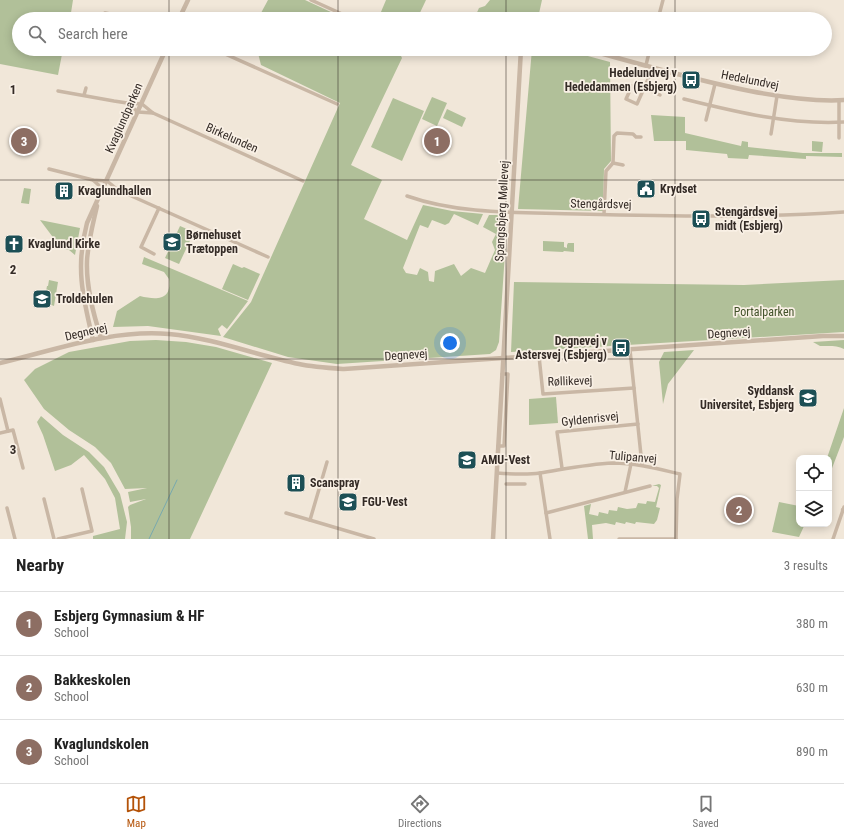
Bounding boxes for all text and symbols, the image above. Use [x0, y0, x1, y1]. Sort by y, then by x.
search box [12, 12, 832, 56]
icon: search [26, 23, 48, 45]
text: Search here [58, 25, 128, 43]
place label: Hedelundvej v Hededammen (Esbjerg) [565, 66, 678, 94]
street label: Hedelundvej [720, 68, 780, 92]
bus stop icon: Hedelundvej v Hededammen (Esbjerg) [680, 69, 702, 91]
street label: Kvaglundparken [102, 81, 146, 155]
text: 1 [10, 82, 16, 97]
street label: Birkelunden [204, 120, 260, 156]
pin: 3 [11, 126, 37, 156]
pin: 1 [424, 126, 450, 156]
street label: Spangsbjerg Møllevej [492, 160, 512, 262]
public building icon: Krydset [635, 178, 657, 200]
building icon: Kvaglundhallen [53, 180, 75, 202]
place label: Krydset [660, 182, 697, 196]
place label: Kvaglundhallen [78, 184, 152, 198]
street label: Stengårdsvej [570, 196, 632, 212]
place label: Stengårdsvej midt (Esbjerg) [715, 205, 783, 233]
bus stop icon: Stengårdsvej midt (Esbjerg) [690, 208, 712, 230]
place label: Børnehuset Trætoppen [186, 228, 241, 256]
school or university icon: Børnehuset Trætoppen [161, 231, 183, 253]
church icon: Kvaglund Kirke [3, 233, 25, 255]
place label: Kvaglund Kirke [28, 237, 100, 251]
text: 2 [10, 262, 17, 277]
school or university icon: Troldehulen [31, 288, 53, 310]
place label: Troldehulen [56, 292, 113, 306]
park label: Portalparken [734, 305, 795, 319]
street label: Degnevej [63, 320, 109, 344]
street label: Degnevej [707, 325, 751, 341]
your location [440, 333, 460, 353]
place label: Degnevej v Astersvej (Esbjerg) [515, 334, 608, 362]
bus stop icon: Degnevej v Astersvej (Esbjerg) [610, 337, 632, 359]
street label: Degnevej [384, 347, 428, 363]
street label: Røllikevej [547, 373, 593, 389]
place label: Syddansk Universitet, Esbjerg [700, 384, 794, 412]
school or university icon: Syddansk Universitet, Esbjerg [797, 387, 819, 409]
street label: Gyldenrisvej [561, 409, 619, 429]
text: 3 [10, 442, 16, 457]
street label: Tulipanvej [609, 448, 657, 466]
school or university icon: AMU-Vest [456, 449, 478, 471]
place label: AMU-Vest [481, 453, 530, 467]
map controls [796, 455, 832, 527]
button: locate [796, 455, 832, 491]
building icon: Scanspray [285, 472, 307, 494]
place label: Scanspray [310, 476, 360, 490]
school or university icon: FGU-Vest [337, 491, 359, 513]
button: layers [796, 491, 832, 527]
place label: FGU-Vest [362, 495, 408, 509]
pin: 2 [726, 495, 752, 525]
text: Nearby [16, 555, 64, 575]
text: 3 results [784, 558, 828, 573]
text: Esbjerg Gymnasium & HF [54, 607, 204, 625]
text: 1 [26, 616, 32, 631]
text: 380 m [796, 616, 828, 631]
text: School [54, 625, 89, 640]
text: Bakkeskolen [54, 671, 131, 689]
text: 2 [26, 680, 32, 695]
text: 630 m [796, 680, 828, 695]
text: School [54, 689, 89, 704]
text: Kvaglundskolen [54, 735, 149, 753]
text: 3 [26, 744, 32, 759]
text: 890 m [796, 744, 828, 759]
text: School [54, 753, 89, 768]
tab: Map [125, 793, 147, 830]
tab: Directions [398, 793, 442, 830]
tab: Saved [693, 793, 719, 830]

